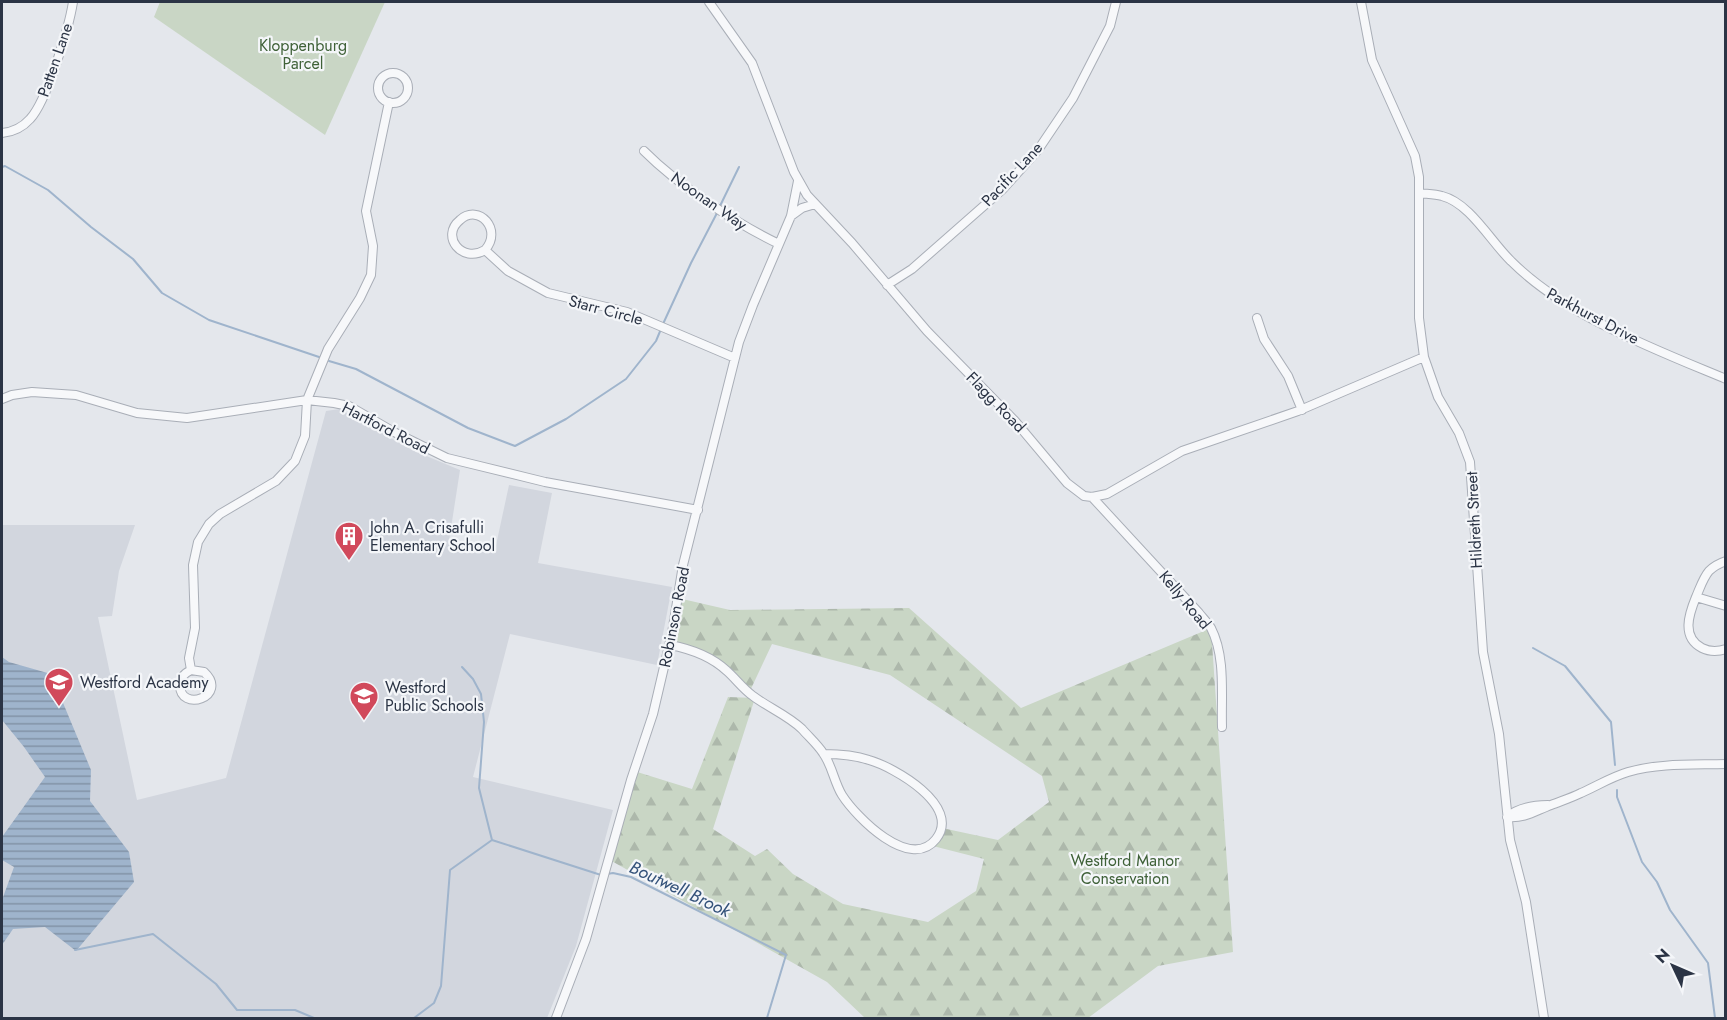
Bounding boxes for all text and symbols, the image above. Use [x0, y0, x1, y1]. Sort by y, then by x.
street label: Patten Lane [32, 20, 78, 100]
park label: Kloppenburg Parcel [259, 34, 347, 75]
street label: Pacific Lane [976, 137, 1048, 211]
street label: Noonan Way [666, 166, 752, 236]
street label: Parkhurst Drive [1543, 282, 1643, 350]
street label: Starr Circle [566, 289, 646, 331]
street label: Flagg Road [961, 366, 1031, 438]
street label: Hartford Road [338, 396, 434, 460]
street label: Hildreth Street [1460, 471, 1488, 569]
place label: John A. Crisafulli Elementary School [368, 516, 495, 557]
building icon: John A. Crisafulli Elementary School [333, 520, 365, 562]
street label: Robinson Road [653, 565, 695, 669]
street label: Kelly Road [1154, 566, 1216, 634]
school or university icon: Westford Academy [43, 666, 75, 708]
place label: Westford Academy [80, 671, 209, 694]
place label: Westford Public Schools [385, 676, 484, 717]
school or university icon: Westford Public Schools [348, 680, 380, 722]
park label: Westford Manor Conservation [1070, 849, 1180, 890]
water label: Boutwell Brook [625, 854, 736, 924]
north arrow [1643, 936, 1703, 996]
text: N [1650, 943, 1675, 968]

